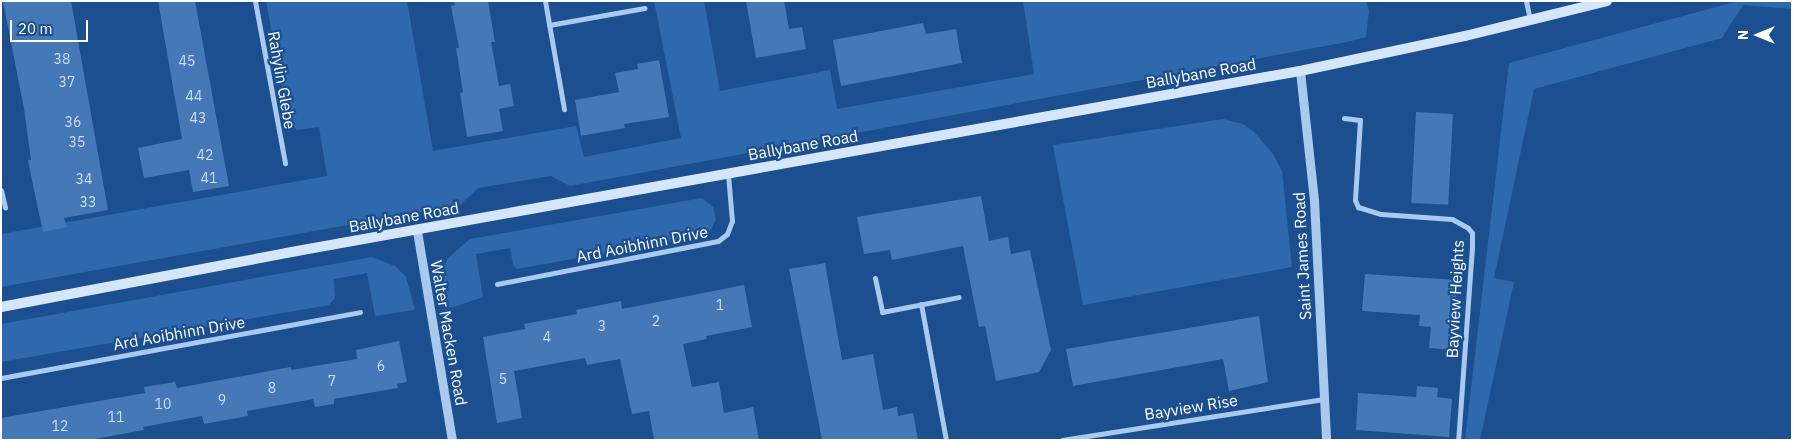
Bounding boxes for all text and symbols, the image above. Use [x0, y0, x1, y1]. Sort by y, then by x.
scale bar [12, 10, 90, 42]
north arrow [1733, 10, 1783, 60]
text: 20 m [18, 19, 53, 38]
street label: Rahylin Glebe [264, 30, 300, 130]
text: N [1734, 30, 1752, 40]
house number: 38 [54, 51, 70, 67]
house number: 45 [179, 53, 195, 69]
street label: Ballybane Road [1144, 54, 1258, 92]
house number: 37 [59, 74, 75, 90]
house number: 44 [186, 88, 202, 104]
house number: 43 [190, 110, 206, 126]
house number: 36 [65, 114, 81, 130]
street label: Ballybane Road [746, 126, 860, 164]
house number: 35 [69, 134, 85, 150]
house number: 42 [197, 147, 213, 163]
house number: 41 [201, 170, 217, 186]
house number: 34 [76, 171, 92, 187]
street label: Saint James Road [1289, 192, 1315, 320]
house number: 33 [80, 194, 96, 210]
street label: Ballybane Road [347, 198, 461, 236]
street label: Ard Aoibhinn Drive [575, 222, 709, 266]
street label: Bayview Heights [1442, 239, 1468, 359]
street label: Walter Macken Road [427, 259, 471, 407]
house number: 1 [716, 297, 724, 313]
street label: Ard Aoibhinn Drive [111, 312, 247, 354]
house number: 2 [652, 313, 660, 329]
house number: 3 [598, 318, 606, 334]
house number: 4 [543, 329, 551, 345]
house number: 6 [377, 358, 385, 374]
house number: 5 [499, 371, 507, 387]
house number: 7 [328, 373, 336, 389]
house number: 8 [268, 380, 276, 396]
street label: Bayview Rise [1143, 390, 1239, 424]
house number: 9 [218, 392, 226, 408]
house number: 10 [155, 396, 171, 412]
house number: 11 [108, 409, 124, 425]
house number: 12 [52, 418, 68, 434]

